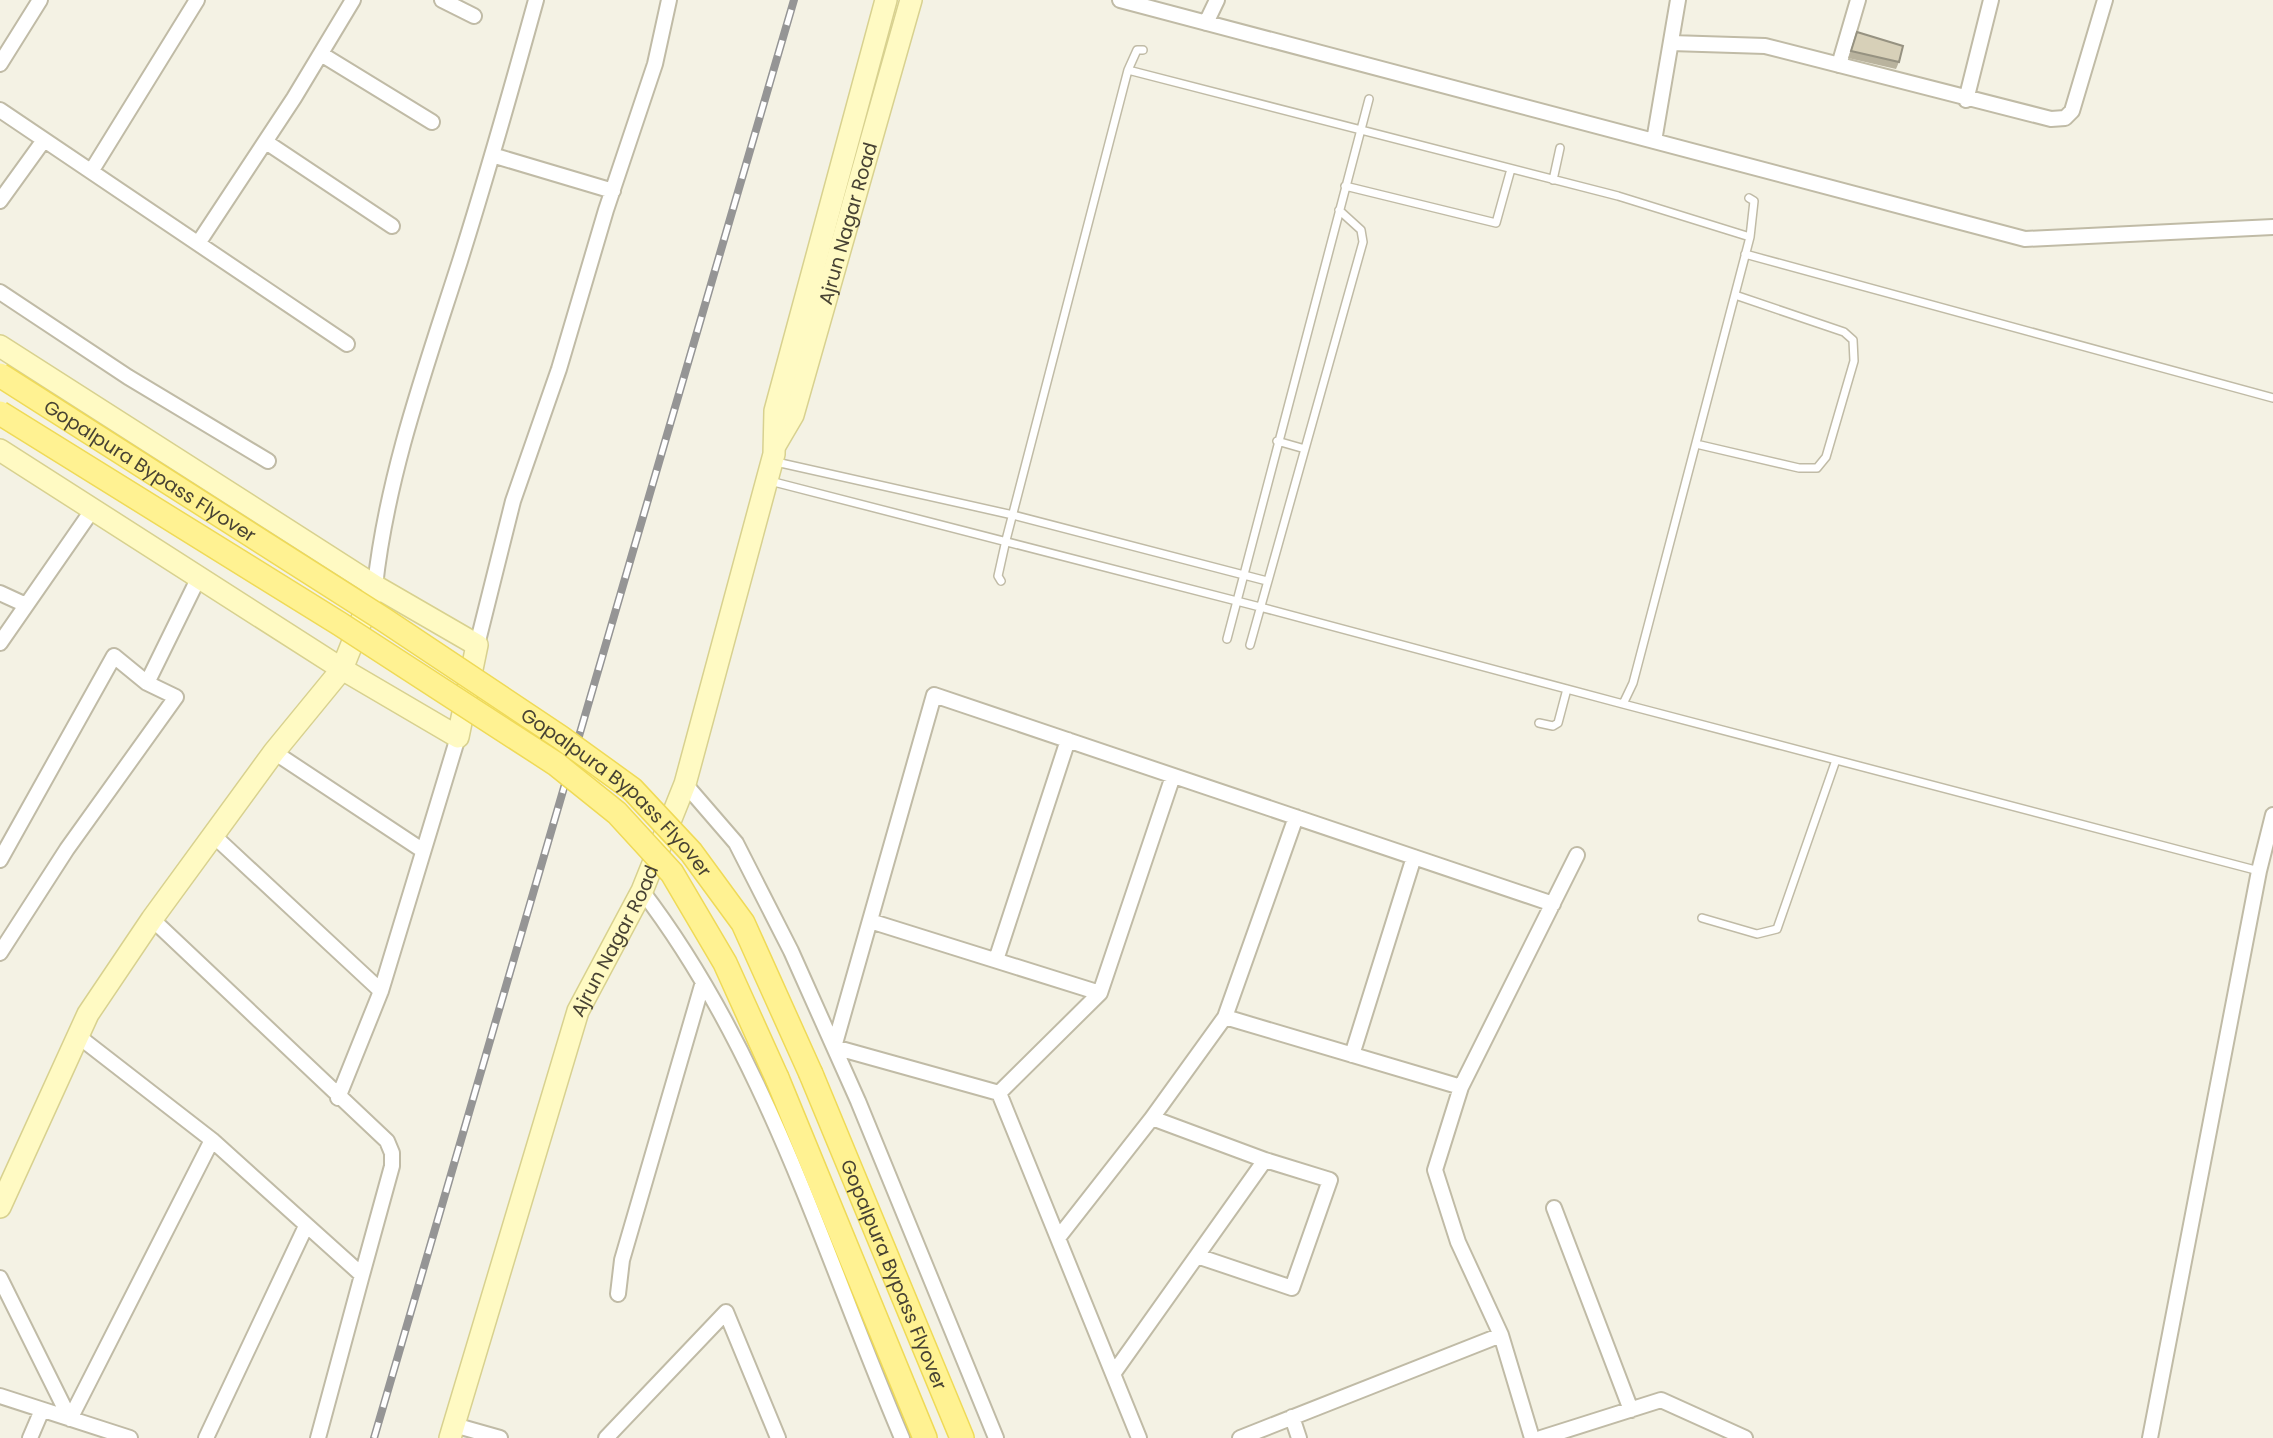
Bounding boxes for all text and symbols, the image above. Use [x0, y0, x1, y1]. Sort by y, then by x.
street label: Ajrun Nagar Road [812, 139, 883, 308]
street label: Gopalpura Bypass Flyover [39, 393, 262, 548]
street label: Gopalpura Bypass Flyover [516, 701, 718, 882]
street label: Ajrun Nagar Road [564, 861, 665, 1021]
street label: Gopalpura Bypass Flyover [834, 1155, 954, 1394]

